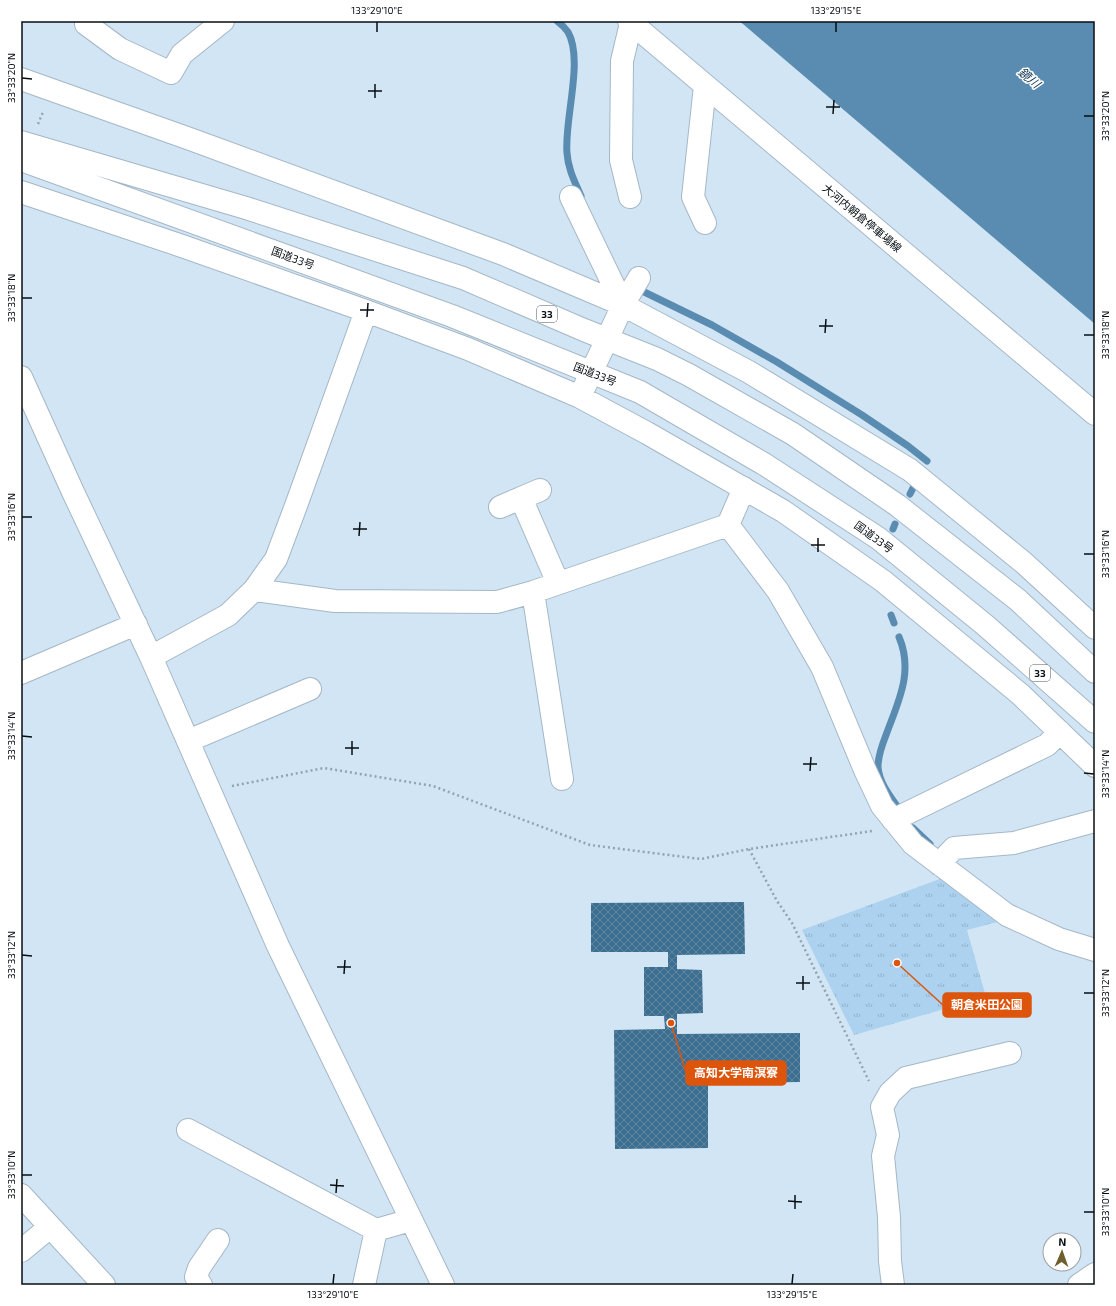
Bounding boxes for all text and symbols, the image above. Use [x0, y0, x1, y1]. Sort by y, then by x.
text: 133°29'10"E [351, 4, 403, 16]
text: 133°29'15"E [811, 4, 862, 16]
text: 33°33'20"N [5, 53, 17, 103]
water label: 鏡川 [1016, 64, 1045, 92]
text: 33°33'20"N [1099, 91, 1111, 141]
street label: 大河内朝倉停車場線 [820, 181, 904, 254]
street label: 国道33号 [270, 244, 317, 271]
text: 33°33'18"N [5, 274, 17, 322]
road number: 33 [537, 306, 557, 322]
text: 33°33'18"N [1099, 311, 1111, 359]
street label: 国道33号 [572, 359, 619, 388]
text: 33°33'16"N [5, 493, 17, 541]
street label: 国道33号 [852, 518, 896, 555]
text: 33°33'16"N [1099, 530, 1111, 578]
road number: 33 [1030, 665, 1050, 681]
text: 33°33'14"N [5, 712, 17, 760]
text: 33°33'14"N [1099, 750, 1111, 798]
text: 33°33'12"N [5, 931, 17, 979]
text: 33°33'12"N [1099, 969, 1111, 1017]
callout: 朝倉米田公園 [943, 993, 1031, 1017]
text: 朝倉米田公園 [951, 997, 1023, 1011]
callout: 高知大学南溟寮 [686, 1061, 786, 1085]
text: 高知大学南溟寮 [694, 1065, 778, 1079]
text: 33°33'10"N [5, 1151, 17, 1199]
text: 33°33'10"N [1099, 1188, 1111, 1236]
north arrow [1042, 1232, 1082, 1272]
text: N [1058, 1235, 1067, 1248]
text: 133°29'10"E [307, 1288, 359, 1300]
text: 133°29'15"E [767, 1288, 818, 1300]

